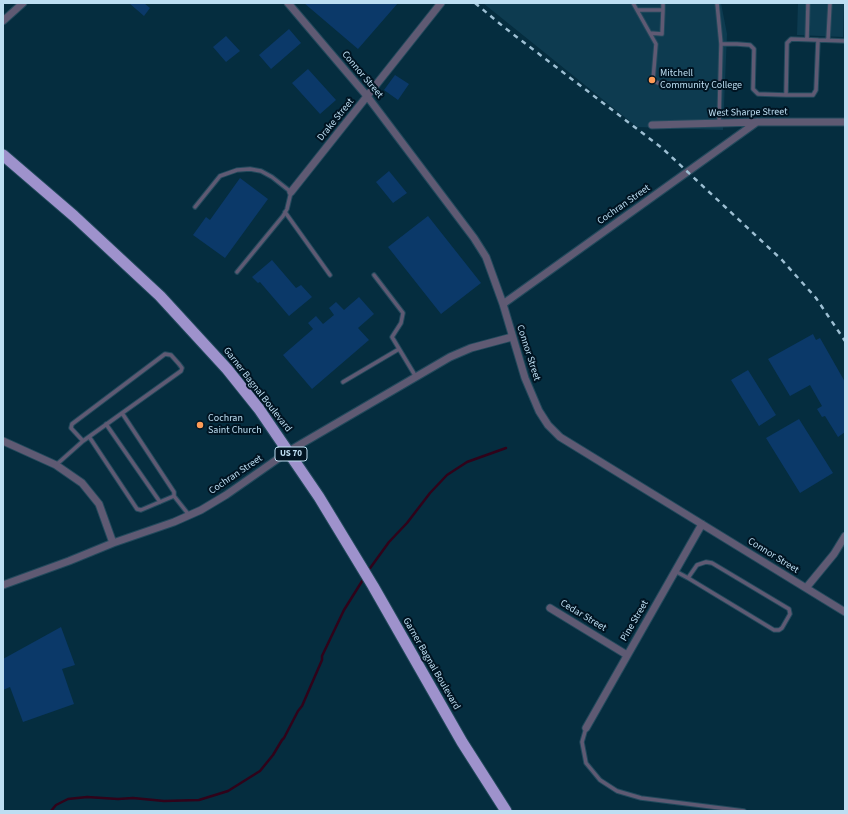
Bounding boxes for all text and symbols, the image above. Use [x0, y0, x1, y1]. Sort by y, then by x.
street label: Connor Street [339, 49, 385, 101]
place label: Mitchell Community College [660, 68, 742, 92]
marker: Mitchell Community College [647, 75, 657, 85]
street label: Drake Street [315, 96, 357, 144]
street label: West Sharpe Street [708, 106, 788, 120]
street label: Cochran Street [595, 182, 653, 228]
street label: Connor Street [513, 324, 543, 382]
street label: Garner Bagnal Boulevard [220, 345, 294, 435]
place label: Cochran Saint Church [208, 413, 262, 436]
marker: Cochran Saint Church [195, 420, 205, 430]
road number: US 70 [275, 447, 307, 461]
street label: Cochran Street [207, 453, 265, 497]
street label: Connor Street [745, 536, 801, 576]
street label: Cedar Street [558, 598, 608, 634]
street label: Pine Street [618, 598, 652, 644]
street label: Garner Bagnal Boulevard [400, 616, 462, 712]

